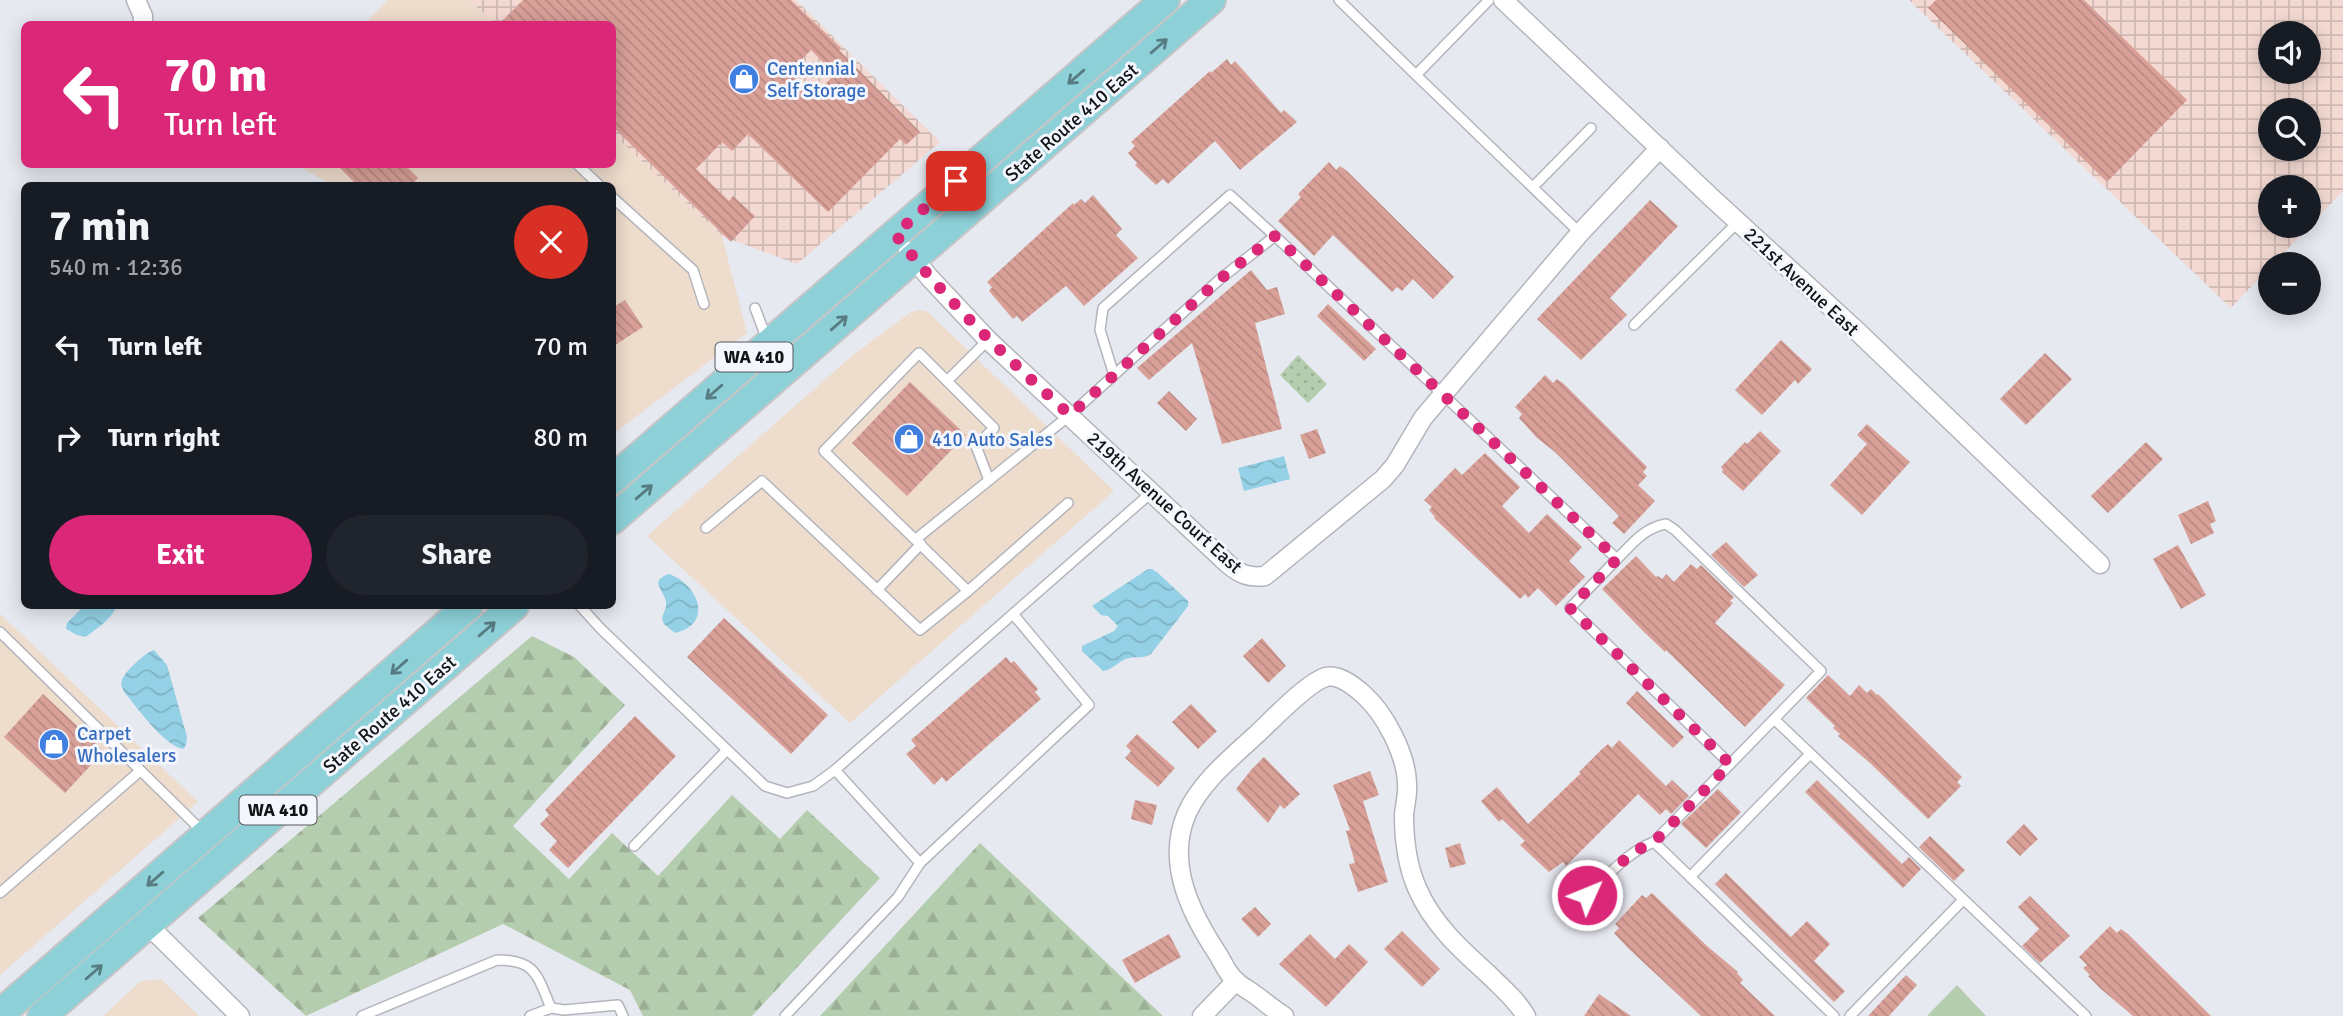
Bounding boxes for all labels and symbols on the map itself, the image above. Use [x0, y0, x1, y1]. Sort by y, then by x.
one-way arrow [1150, 38, 1168, 54]
place label: Centennial Self Storage [767, 57, 866, 103]
street label: State Route 410 East [1000, 58, 1143, 187]
shop icon: Centennial Self Storage [727, 62, 761, 96]
one-way arrow [1068, 69, 1086, 85]
pin [926, 151, 986, 211]
street label: 221st Avenue East [1739, 222, 1864, 341]
one-way arrow [829, 315, 847, 331]
road number: WA 410 [716, 342, 792, 372]
one-way arrow [706, 384, 724, 400]
shop icon: 410 Auto Sales [892, 422, 926, 456]
street label: 219th Avenue Court East [1082, 427, 1247, 579]
place label: 410 Auto Sales [932, 428, 1053, 452]
one-way arrow [635, 484, 653, 500]
one-way arrow [478, 621, 496, 637]
street label: State Route 410 East [318, 650, 461, 779]
one-way arrow [390, 658, 408, 674]
place label: Carpet Wholesalers [77, 722, 176, 768]
shop icon: Carpet Wholesalers [37, 727, 71, 761]
road number: WA 410 [240, 796, 316, 824]
position arrow [1550, 858, 1624, 932]
one-way arrow [146, 871, 164, 887]
one-way arrow [85, 964, 103, 980]

